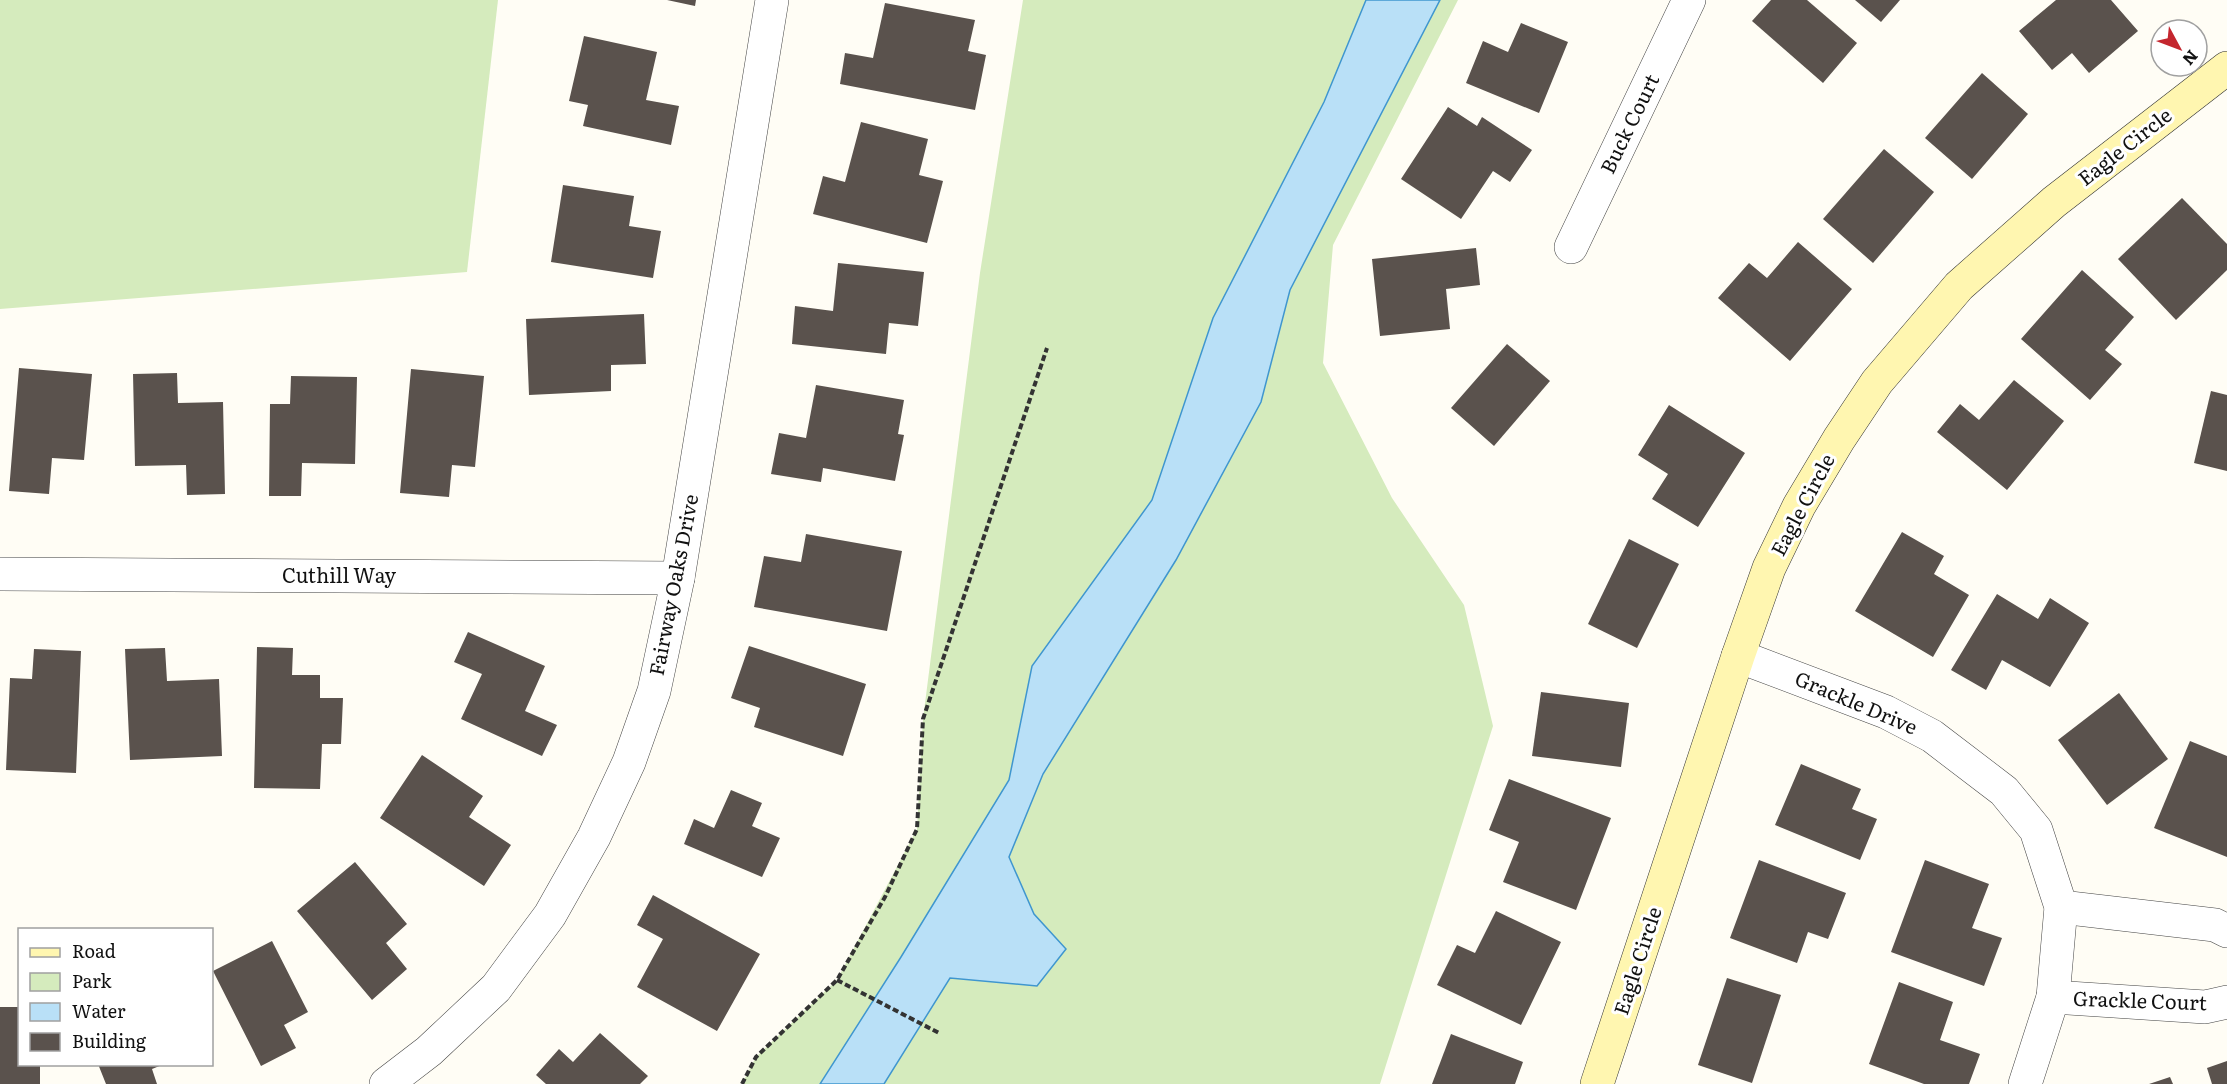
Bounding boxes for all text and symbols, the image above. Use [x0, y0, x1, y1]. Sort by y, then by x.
north arrow [2149, 18, 2209, 78]
text: N [2178, 46, 2205, 71]
street label: Buck Court [1591, 68, 1665, 178]
street label: Eagle Circle [2070, 99, 2177, 192]
street label: Eagle Circle [1762, 448, 1841, 561]
street label: Fairway Oaks Drive [640, 491, 704, 678]
street label: Cuthill Way [282, 559, 396, 589]
street label: Grackle Drive [1791, 662, 1923, 740]
street label: Eagle Circle [1605, 902, 1668, 1018]
legend [18, 928, 213, 1066]
text: Road [72, 937, 116, 964]
text: Park [72, 967, 113, 994]
street label: Grackle Court [2073, 982, 2207, 1016]
text: Water [72, 997, 126, 1024]
text: Building [72, 1027, 147, 1054]

